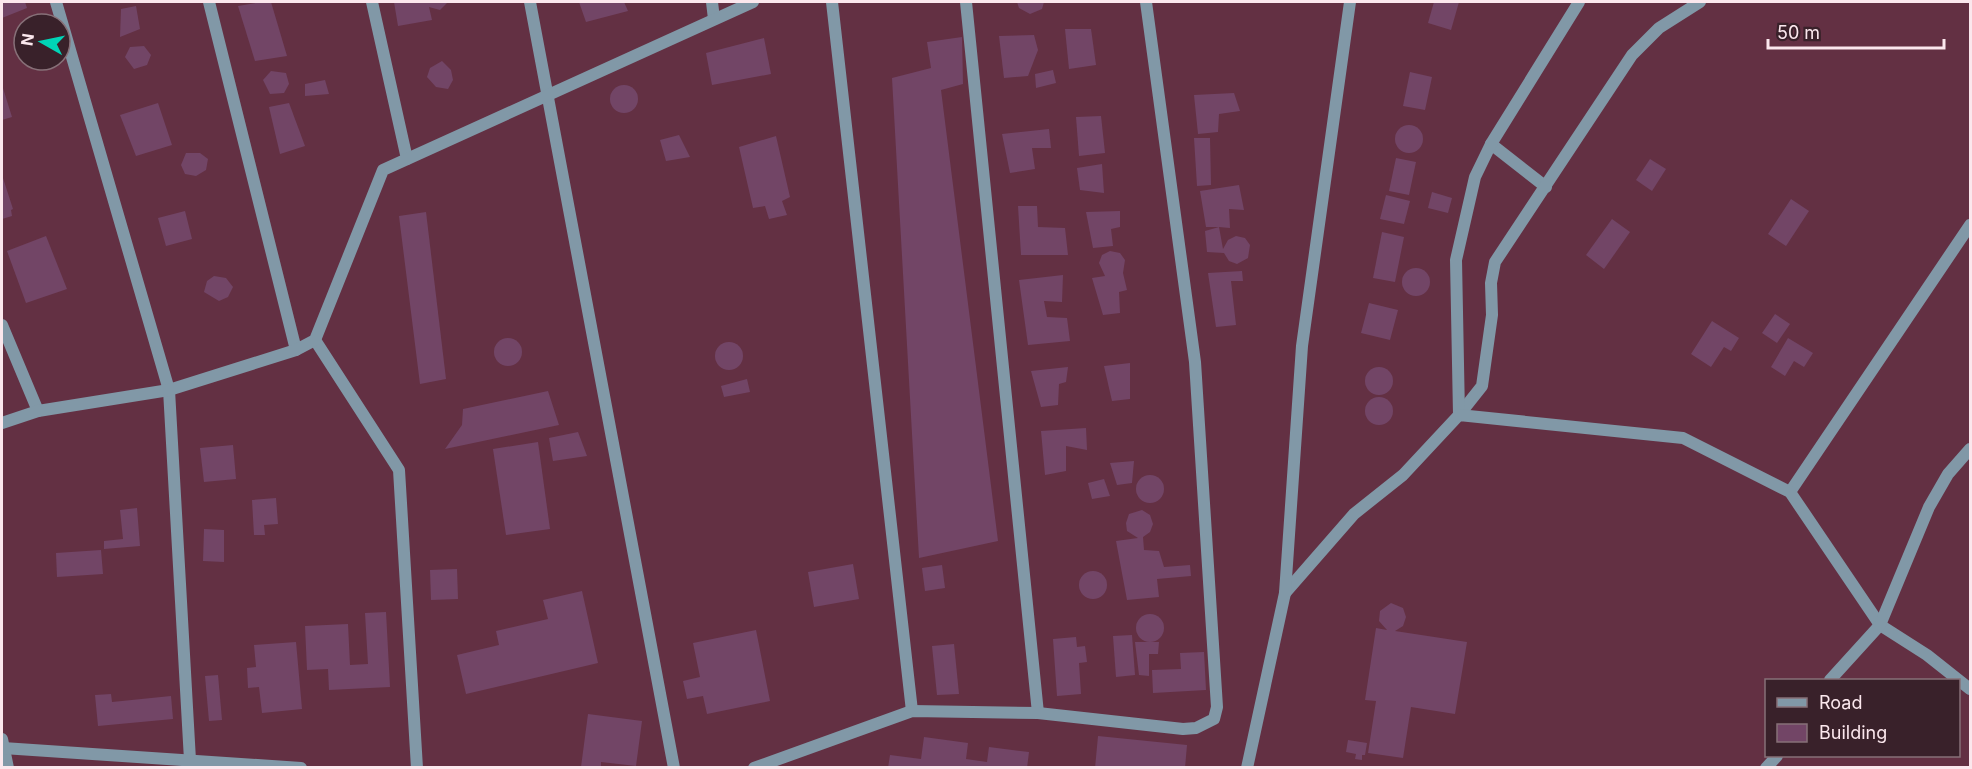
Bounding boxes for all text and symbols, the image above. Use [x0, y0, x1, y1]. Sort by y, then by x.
north arrow [12, 12, 72, 72]
scale bar [1768, 12, 1944, 50]
text: 50 m [1777, 22, 1820, 43]
text: N [16, 32, 38, 47]
legend [1765, 679, 1960, 757]
text: Road [1819, 692, 1862, 713]
text: Building [1819, 722, 1887, 743]

